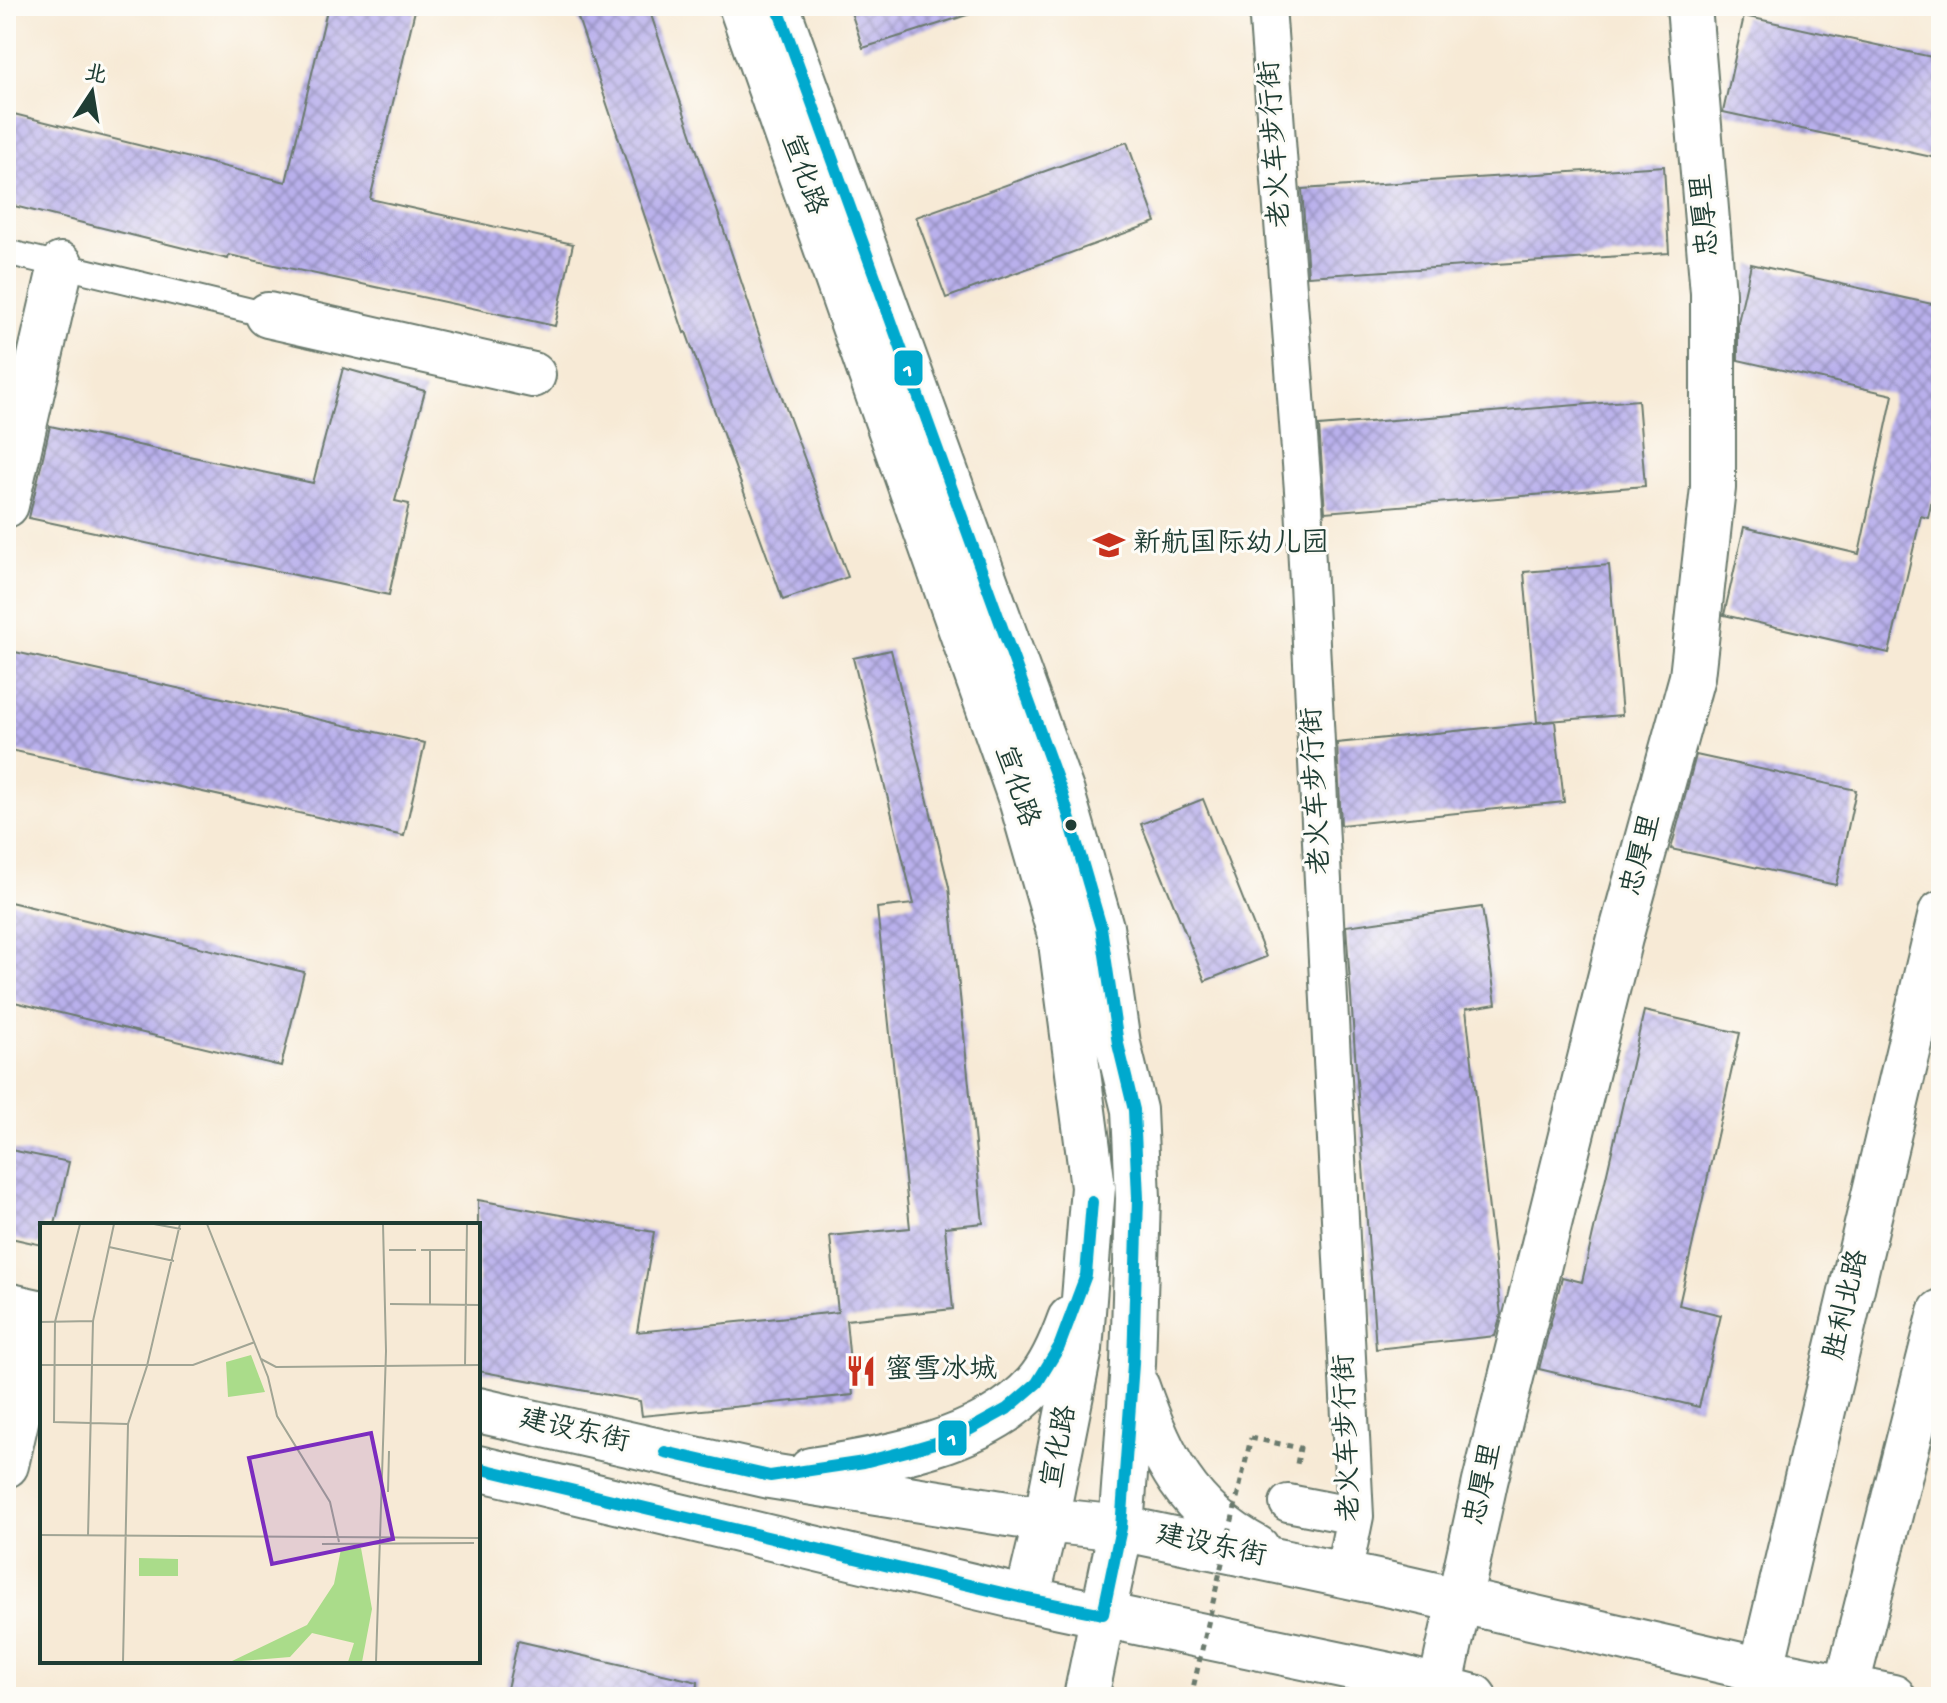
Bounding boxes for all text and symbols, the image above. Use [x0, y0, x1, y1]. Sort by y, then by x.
north arrow [52, 52, 132, 132]
street label: 老火车步行街 [1254, 59, 1299, 229]
text: 北 [82, 61, 109, 91]
street label: 宣化路 [772, 129, 834, 220]
street label: 忠厚里 [1686, 172, 1727, 258]
line badge: 1 [893, 349, 924, 387]
text: 1 [903, 359, 912, 385]
school or university icon: 新航国际幼儿园 [1092, 528, 1126, 562]
place label: 新航国际幼儿园 [1133, 528, 1329, 562]
street label: 老火车步行街 [1296, 706, 1339, 876]
street label: 宣化路 [986, 741, 1046, 832]
street label: 忠厚里 [1615, 810, 1670, 900]
unlabelled marker [1063, 817, 1079, 833]
inset map [40, 1223, 480, 1663]
street label: 胜利北路 [1817, 1246, 1877, 1363]
street label: 老火车步行街 [1329, 1353, 1368, 1523]
restaurant icon: 蜜雪冰城 [844, 1354, 878, 1388]
place label: 蜜雪冰城 [885, 1354, 997, 1388]
street label: 建设东街 [516, 1402, 633, 1461]
street label: 宣化路 [1035, 1402, 1085, 1491]
line badge: 1 [937, 1419, 968, 1457]
text: 1 [947, 1428, 956, 1454]
street label: 忠厚里 [1458, 1439, 1511, 1529]
street label: 建设东街 [1153, 1518, 1269, 1575]

